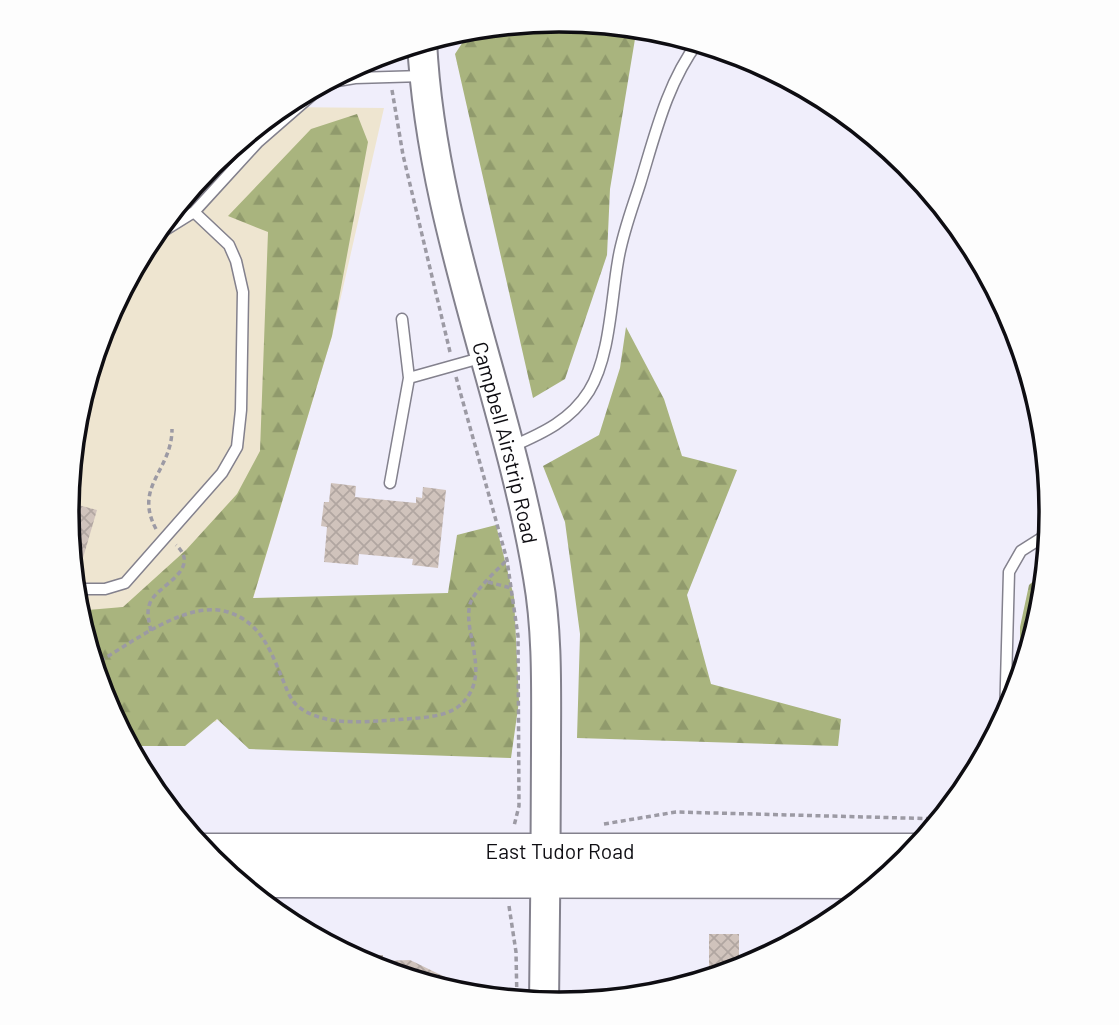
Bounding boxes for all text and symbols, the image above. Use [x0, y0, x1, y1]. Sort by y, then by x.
street label: Campbell Airstrip Road [469, 339, 544, 545]
street label: East Tudor Road [486, 838, 634, 863]

